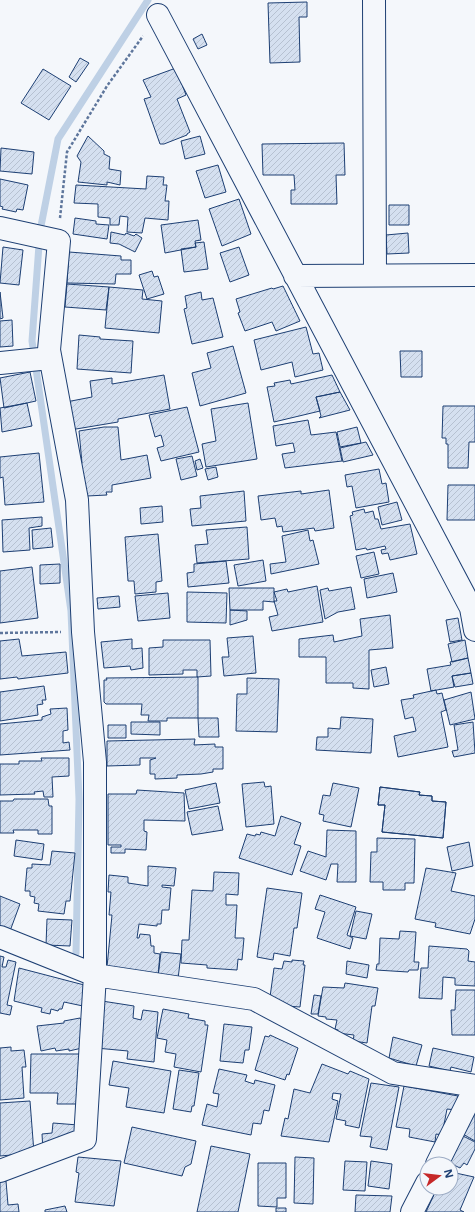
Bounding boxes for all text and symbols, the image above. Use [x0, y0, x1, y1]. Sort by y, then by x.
north arrow [419, 1156, 459, 1196]
text: N [441, 1167, 458, 1180]

